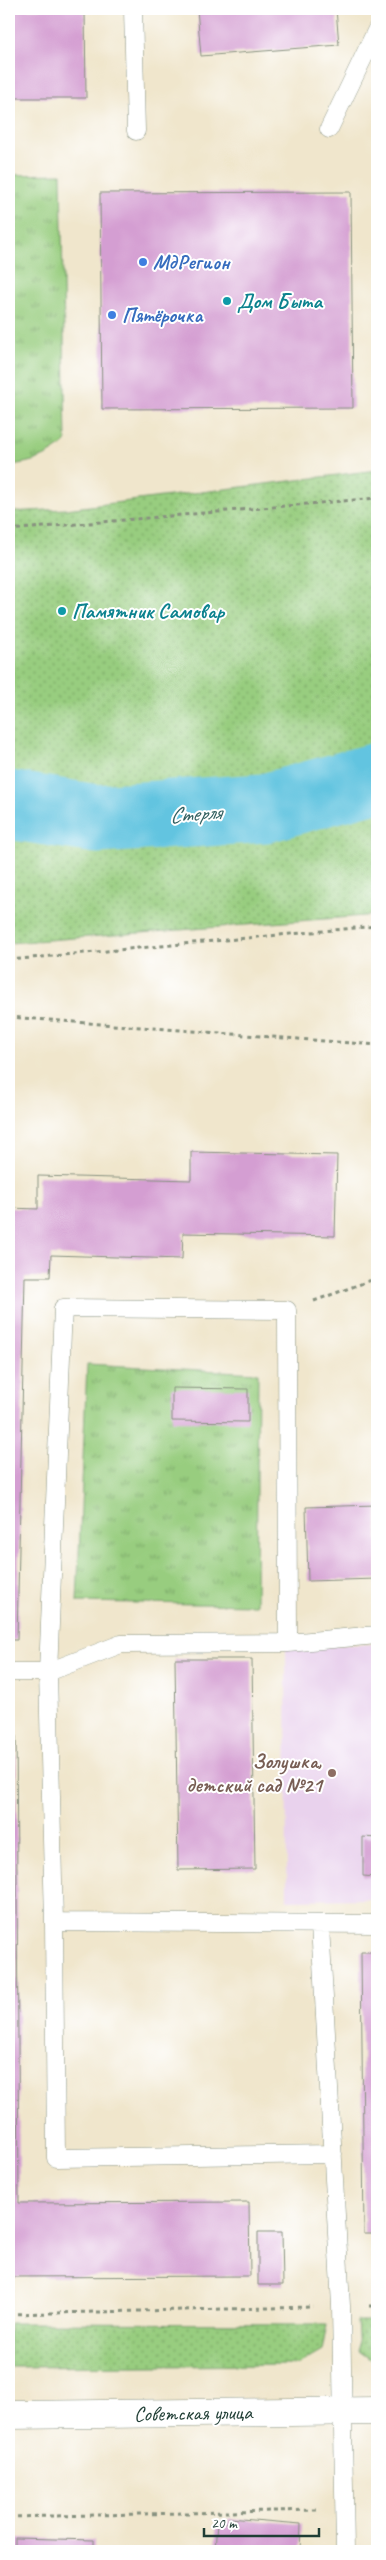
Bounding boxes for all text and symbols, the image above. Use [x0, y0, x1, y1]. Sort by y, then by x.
place label: МдРегион [153, 249, 231, 275]
marker: МдРегион [137, 256, 149, 268]
place label: Дом Быта [237, 288, 324, 314]
marker: Дом Быта [221, 295, 233, 307]
place label: Пятёрочка [122, 302, 204, 328]
marker: Пятёрочка [106, 309, 118, 321]
place label: Памятник Самовар [72, 598, 226, 624]
marker: Памятник Самовар [56, 605, 68, 617]
water label: Стерля [169, 798, 226, 830]
place label: Золушка, детский сад №21 [186, 1748, 325, 1798]
marker: Золушка, детский сад №21 [326, 1767, 338, 1779]
street label: Советская улица [134, 2399, 254, 2427]
scale bar [204, 2505, 318, 2537]
text: 20 m [211, 2514, 238, 2533]

